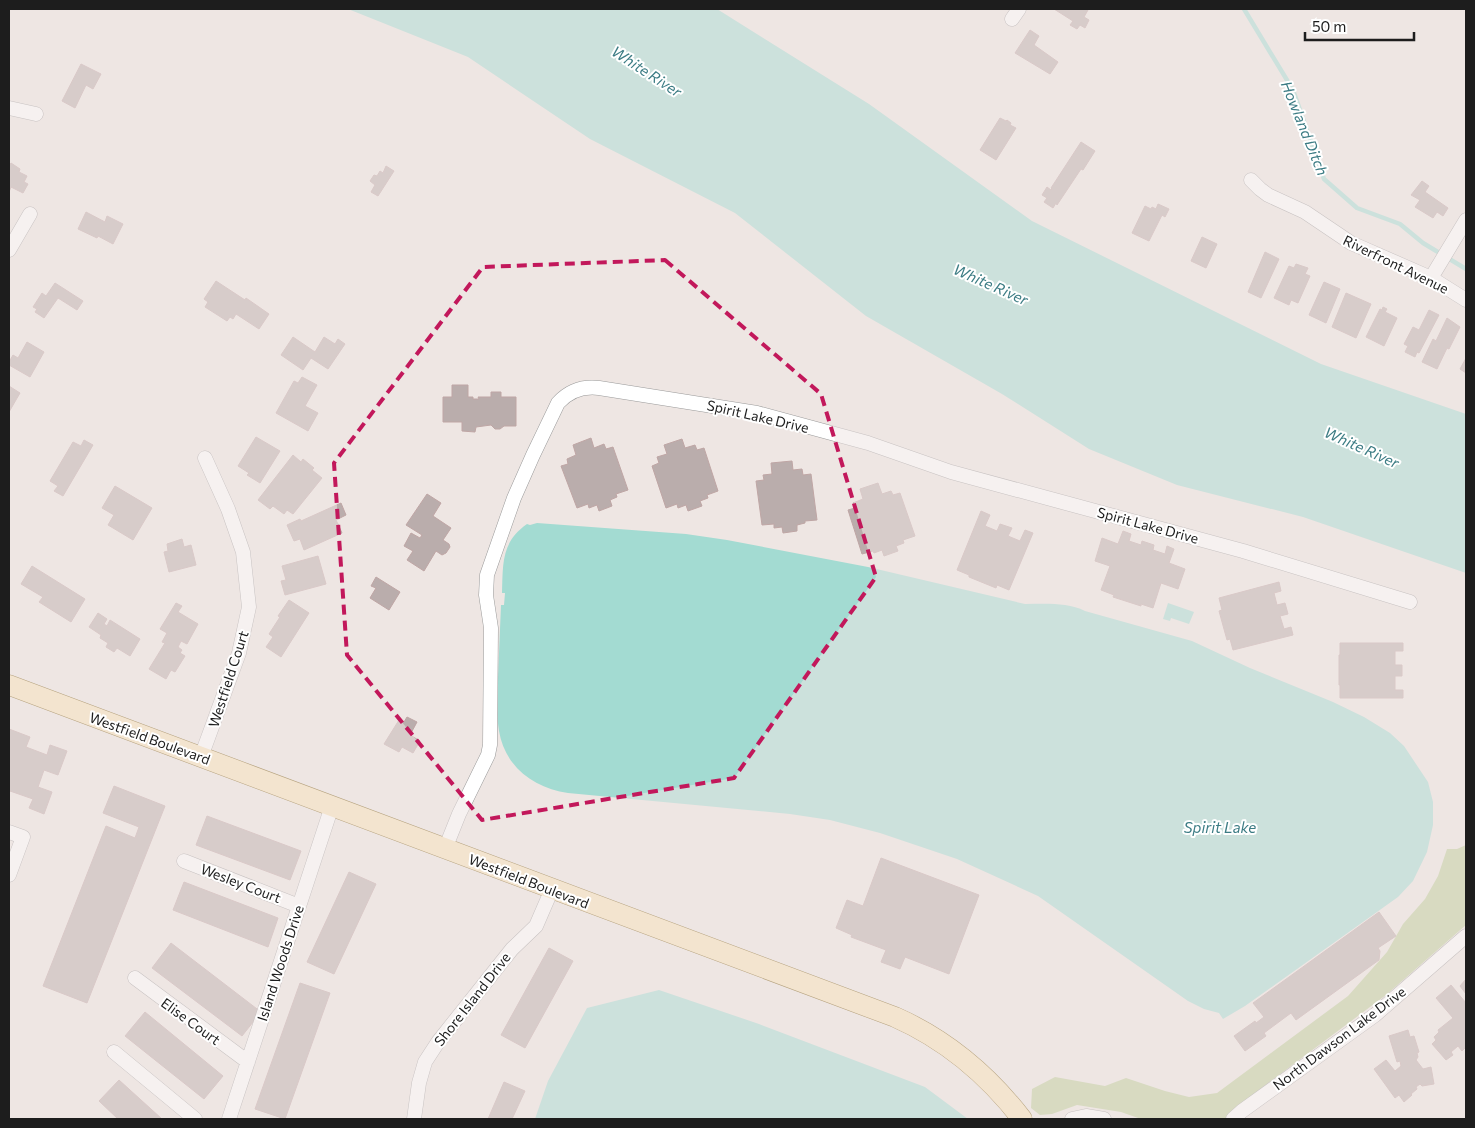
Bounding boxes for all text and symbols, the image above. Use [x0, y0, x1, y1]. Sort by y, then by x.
scale bar [1305, 10, 1414, 42]
text: 50 m [1312, 17, 1346, 35]
water label: White River [609, 42, 686, 101]
water label: Howland Ditch [1278, 78, 1332, 178]
street label: Riverfront Avenue [1340, 231, 1452, 297]
water label: White River [951, 260, 1032, 309]
street label: Spirit Lake Drive [705, 396, 811, 436]
water label: White River [1322, 423, 1403, 472]
street label: Spirit Lake Drive [1095, 503, 1201, 547]
street label: Westfield Court [204, 628, 252, 730]
street label: Westfield Boulevard [87, 708, 213, 768]
water label: Spirit Lake [1184, 818, 1256, 836]
street label: Westfield Boulevard [466, 850, 592, 912]
street label: Wesley Court [198, 860, 284, 906]
street label: Island Woods Drive [253, 903, 307, 1023]
street label: Shore Island Drive [430, 949, 514, 1049]
street label: North Dawson Lake Drive [1269, 983, 1409, 1093]
street label: Elise Court [158, 994, 224, 1048]

